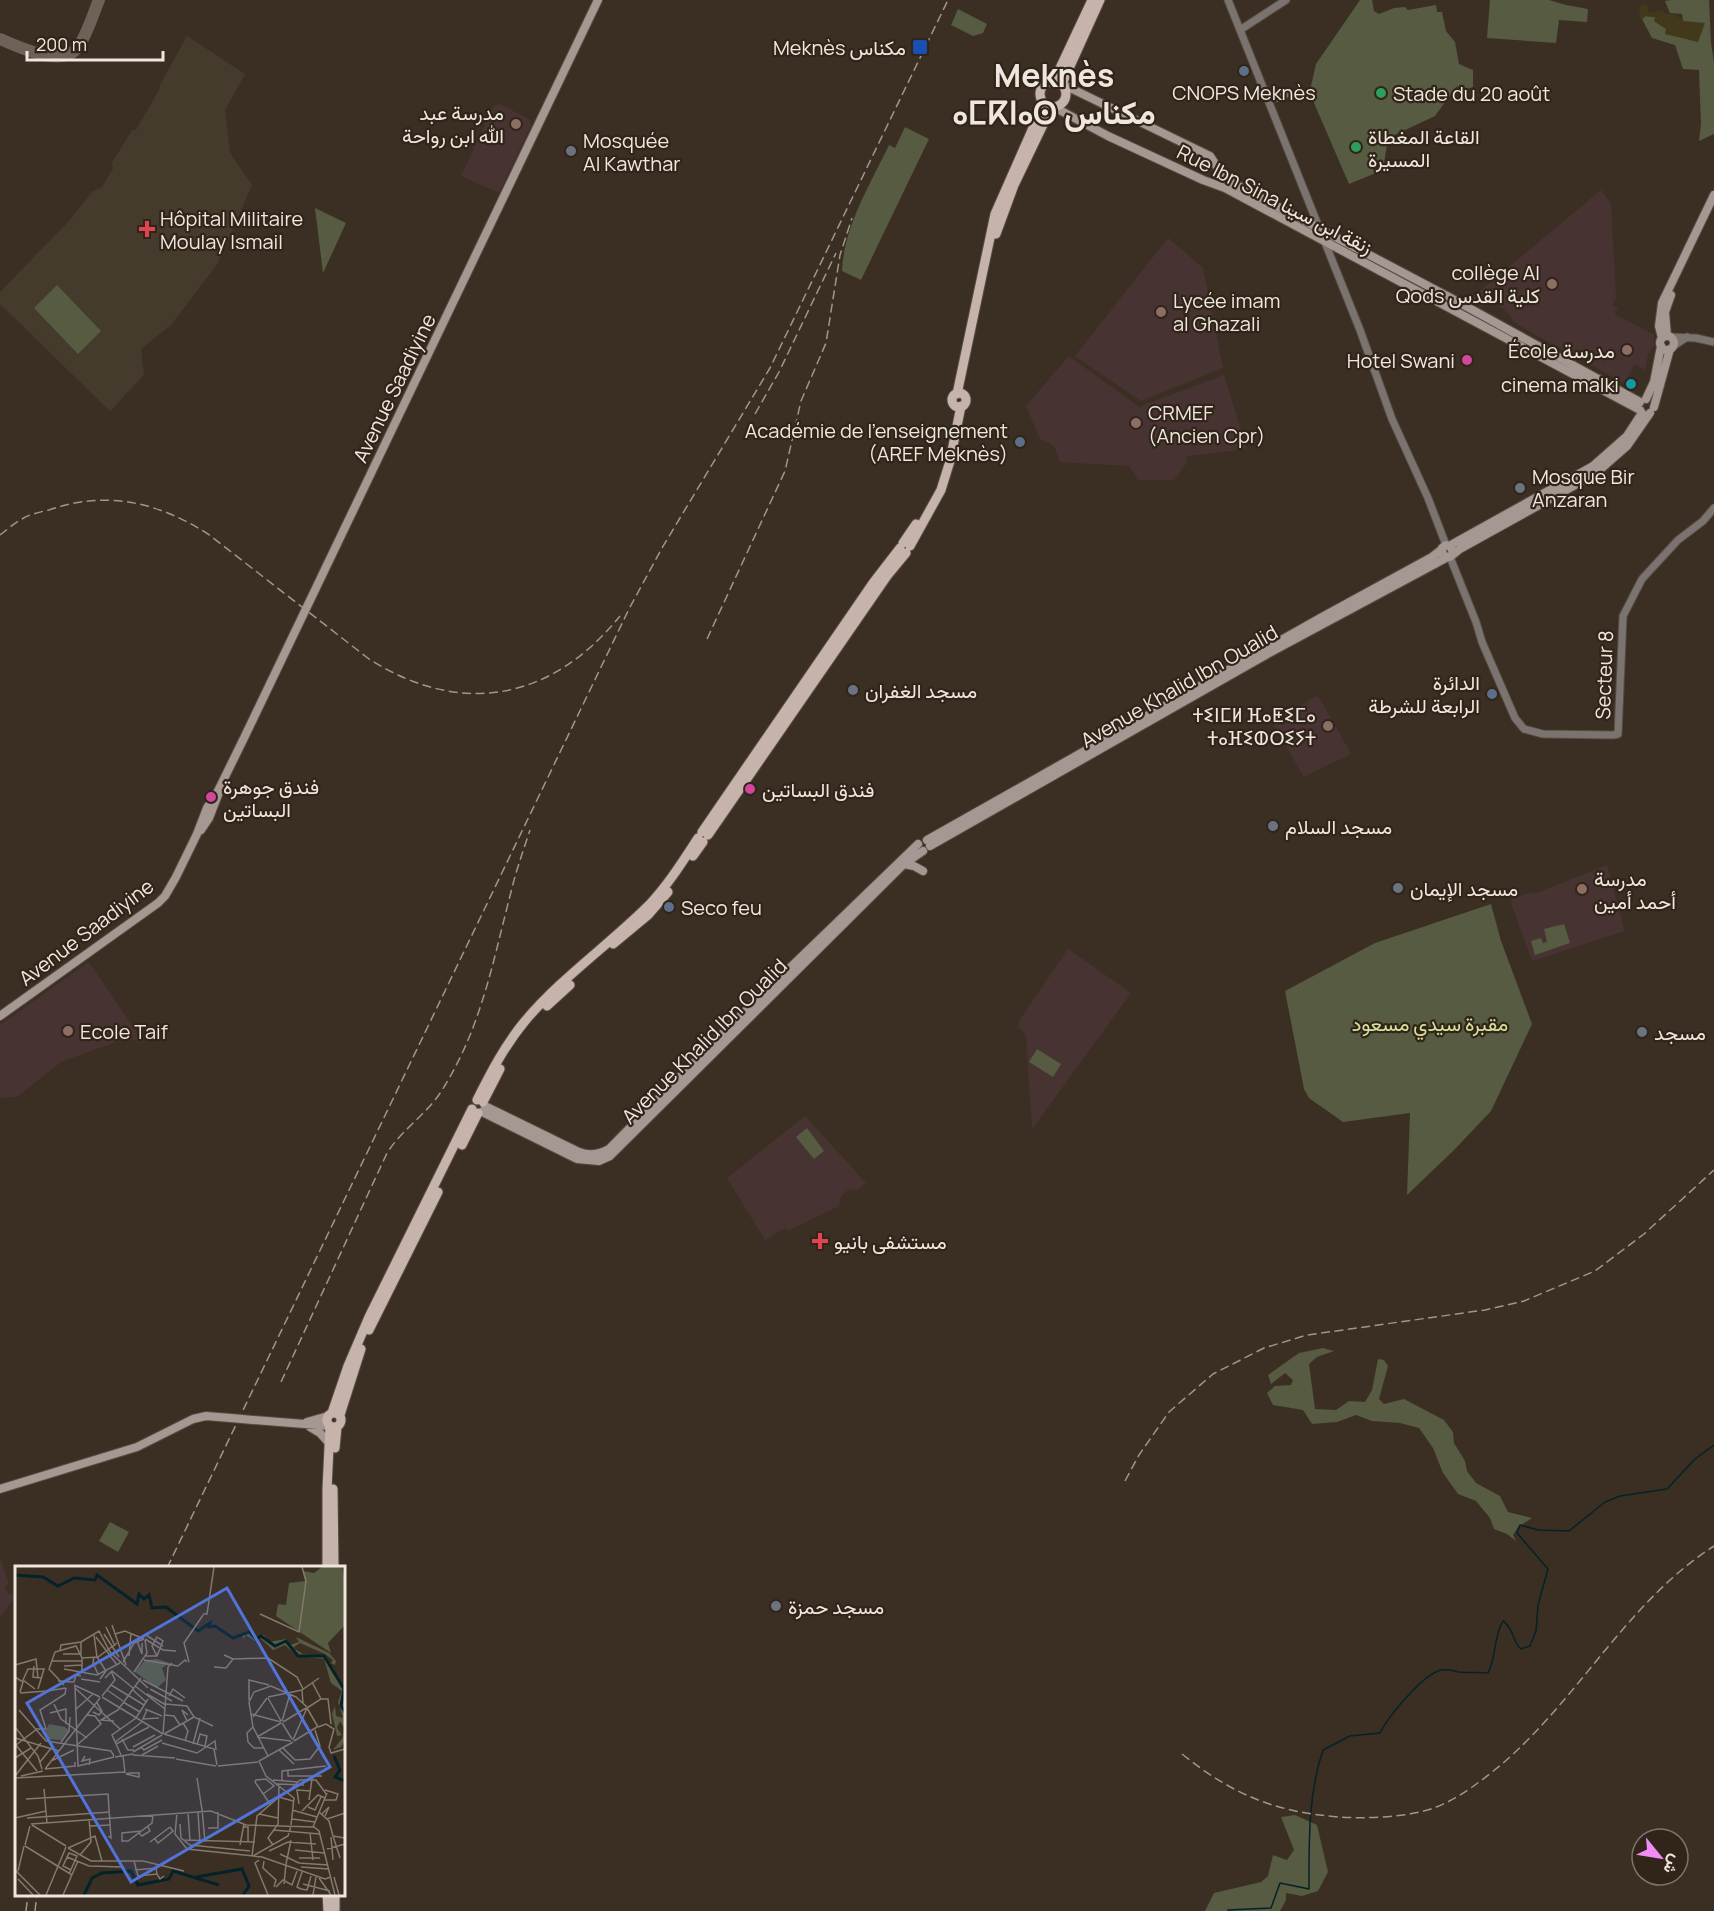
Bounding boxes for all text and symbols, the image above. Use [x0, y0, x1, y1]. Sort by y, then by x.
scale bar [27, 24, 164, 62]
text: 200 m [36, 32, 87, 56]
place label: Meknès مكناس [773, 34, 906, 61]
marker: Meknès مكناس [911, 38, 929, 56]
district label: Meknès ⴰⵎⴽⵏⴰⵙ مكناس [952, 53, 1156, 134]
marker: CNOPS Meknès [1237, 64, 1251, 78]
place label: CNOPS Meknès [1172, 79, 1316, 106]
place label: Stade du 20 août [1393, 80, 1550, 107]
marker: Stade du 20 août [1374, 86, 1388, 100]
place label: مدرسة عبد الله ابن رواحة [402, 99, 504, 149]
marker: مدرسة عبد الله ابن رواحة [509, 117, 523, 131]
place label: القاعة المغطاة المسيرة [1368, 123, 1480, 173]
place label: Mosquée Al Kawthar [583, 127, 680, 177]
street label: Rue Ibn Sina زنقة ابن سينا [1173, 138, 1377, 260]
marker: القاعة المغطاة المسيرة [1349, 140, 1363, 154]
marker: Mosquée Al Kawthar [564, 144, 578, 158]
place label: Hôpital Militaire Moulay Ismail [160, 205, 303, 255]
marker: Hôpital Militaire Moulay Ismail [138, 220, 156, 238]
place label: collège Al Qods كلية القدس [1396, 259, 1540, 309]
marker: collège Al Qods كلية القدس [1545, 277, 1559, 291]
place label: Lycée imam al Ghazali [1173, 287, 1281, 337]
marker: Lycée imam al Ghazali [1154, 305, 1168, 319]
street label: Avenue Saadiyine [346, 309, 442, 467]
place label: École مدرسة [1508, 337, 1615, 364]
marker: École مدرسة [1620, 343, 1634, 357]
place label: Hotel Swani [1347, 347, 1455, 374]
marker: Hotel Swani [1460, 353, 1474, 367]
place label: cinema malki [1501, 371, 1619, 398]
marker: cinema malki [1624, 377, 1638, 391]
place label: CRMEF (Ancien Cpr) [1148, 399, 1265, 449]
marker: CRMEF (Ancien Cpr) [1129, 416, 1143, 430]
place label: Académie de l'enseignement (AREF Meknès) [745, 417, 1008, 467]
marker: Académie de l'enseignement (AREF Meknès) [1013, 435, 1027, 449]
place label: Mosque Bir Anzaran [1532, 463, 1635, 513]
marker: Mosque Bir Anzaran [1513, 481, 1527, 495]
street label: Avenue Khalid Ibn Oualid [1075, 618, 1283, 754]
street label: Secteur 8 [1589, 630, 1619, 720]
place label: الدائرة الرابعة للشرطة [1368, 669, 1480, 719]
place label: مسجد الغفران [865, 677, 977, 704]
marker: مسجد الغفران [846, 683, 860, 697]
marker: الدائرة الرابعة للشرطة [1485, 687, 1499, 701]
place label: ⵜⵉⵏⵎⵍ ⴼⴰⵟⵉⵎⴰ ⵜⴰⴼⵉⵀⵔⵉⵢⵜ [1192, 701, 1316, 751]
marker: ⵜⵉⵏⵎⵍ ⴼⴰⵟⵉⵎⴰ ⵜⴰⴼⵉⵀⵔⵉⵢⵜ [1321, 719, 1335, 733]
place label: فندق جوهرة البساتين [223, 773, 319, 823]
place label: فندق البساتين [762, 776, 874, 803]
marker: فندق البساتين [743, 782, 757, 796]
marker: فندق جوهرة البساتين [204, 790, 218, 804]
place label: مسجد السلام [1285, 813, 1392, 840]
marker: مسجد السلام [1266, 819, 1280, 833]
place label: مدرسة أحمد أمين [1594, 865, 1676, 915]
street label: Avenue Saadiyine [13, 872, 159, 992]
place label: مسجد الإيمان [1410, 875, 1518, 902]
marker: مسجد الإيمان [1391, 881, 1405, 895]
marker: مدرسة أحمد أمين [1575, 882, 1589, 896]
place label: Seco feu [681, 894, 762, 921]
marker: Seco feu [662, 900, 676, 914]
street label: Avenue Khalid Ibn Oualid [615, 952, 793, 1130]
park label: مقبرة سيدي مسعود [1352, 1010, 1508, 1041]
place label: Ecole Taif [80, 1018, 168, 1045]
place label: مسجد [1654, 1019, 1706, 1046]
marker: Ecole Taif [61, 1024, 75, 1038]
marker: مسجد [1635, 1025, 1649, 1039]
place label: مستشفى بانيو [834, 1228, 947, 1255]
marker: مستشفى بانيو [811, 1232, 829, 1250]
inset map [15, 1566, 345, 1896]
place label: مسجد حمزة [788, 1593, 884, 1620]
marker: مسجد حمزة [769, 1599, 783, 1613]
north arrow [1630, 1827, 1690, 1887]
text: ش [1659, 1851, 1687, 1878]

